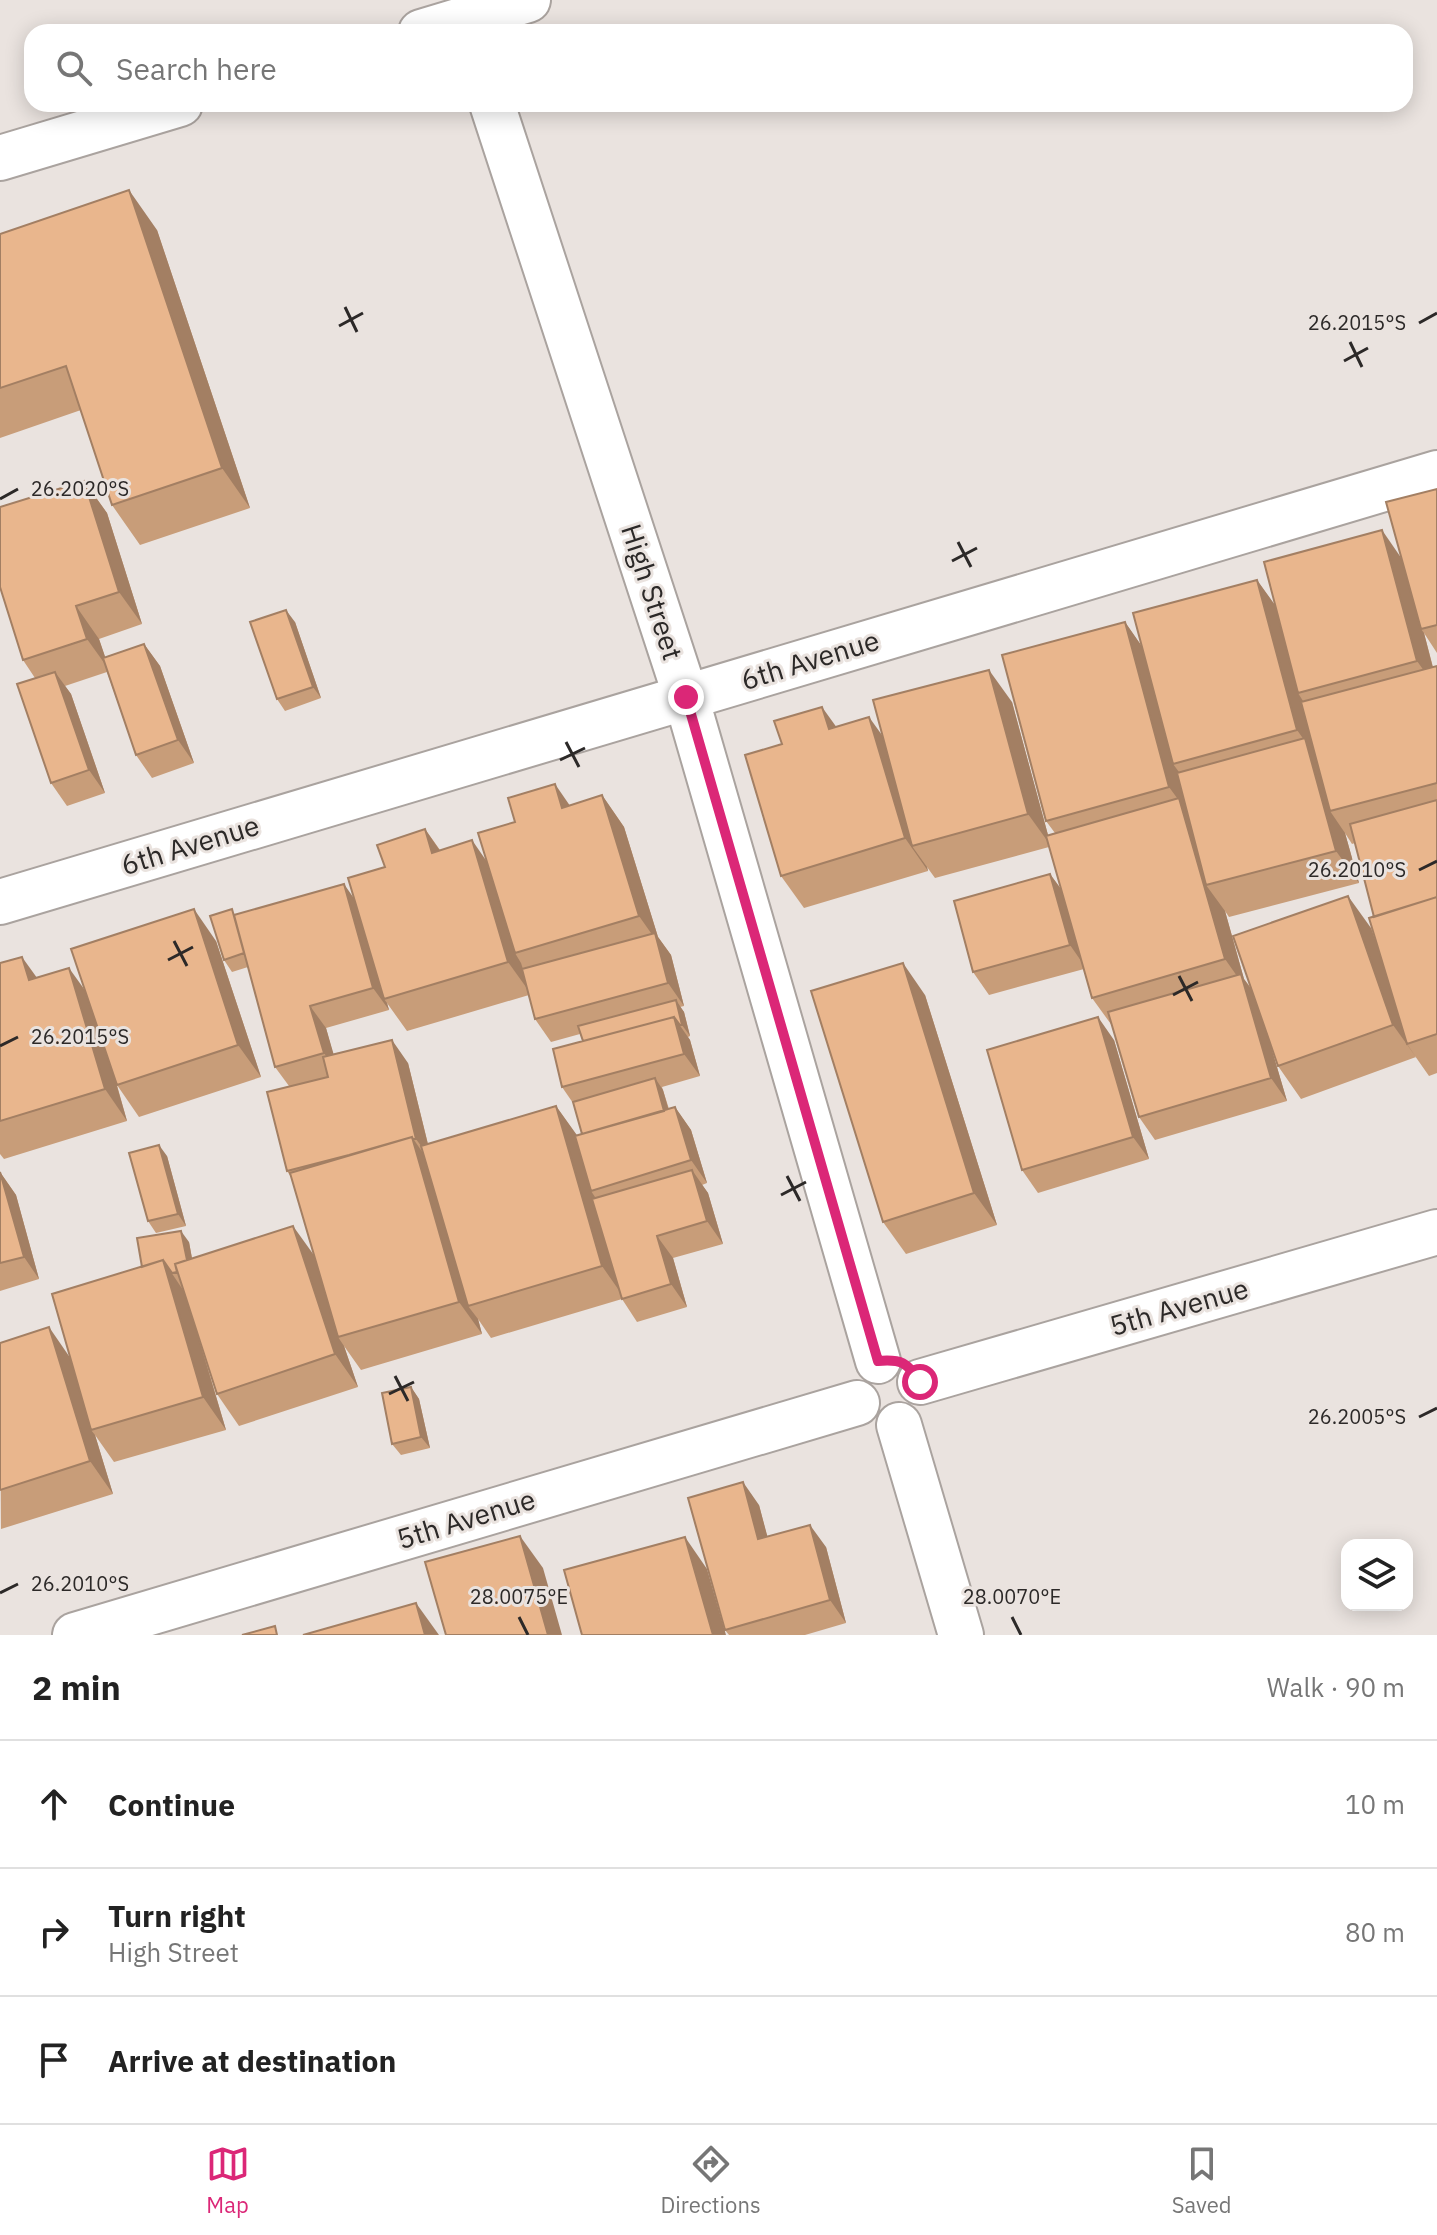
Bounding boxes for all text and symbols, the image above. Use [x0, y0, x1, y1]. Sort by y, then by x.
search box [24, 24, 1413, 112]
icon: search [52, 46, 96, 90]
text: Search here [116, 49, 277, 88]
text: 26.2015°S [1308, 309, 1406, 336]
text: 26.2020°S [31, 475, 129, 502]
street label: High Street [613, 519, 692, 665]
street label: 6th Avenue [736, 621, 883, 698]
route end [668, 679, 704, 715]
street label: 6th Avenue [116, 806, 263, 883]
text: 26.2010°S [1308, 856, 1406, 883]
text: 26.2015°S [31, 1023, 129, 1050]
street label: 5th Avenue [1105, 1269, 1253, 1344]
route start [902, 1364, 938, 1400]
text: 26.2005°S [1308, 1403, 1406, 1430]
street label: 5th Avenue [392, 1480, 539, 1557]
map controls [1341, 1539, 1413, 1611]
button: layers [1341, 1539, 1413, 1611]
text: 26.2010°S [31, 1570, 129, 1597]
text: 28.0075°E [470, 1583, 568, 1610]
text: 28.0070°E [963, 1583, 1061, 1610]
text: 2 min [32, 1665, 121, 1709]
text: Walk · 90 m [1267, 1670, 1405, 1704]
icon: ahead [32, 1782, 76, 1826]
text: Continue [108, 1785, 235, 1824]
text: 10 m [1345, 1787, 1405, 1821]
text: Turn right [108, 1896, 246, 1935]
icon: right [32, 1910, 76, 1954]
text: 80 m [1345, 1915, 1405, 1949]
text: High Street [108, 1935, 239, 1969]
icon: arrive [32, 2038, 76, 2082]
text: Arrive at destination [108, 2041, 396, 2080]
tab: Map [206, 2142, 250, 2219]
tab: Directions [661, 2142, 761, 2219]
tab: Saved [1172, 2142, 1231, 2219]

